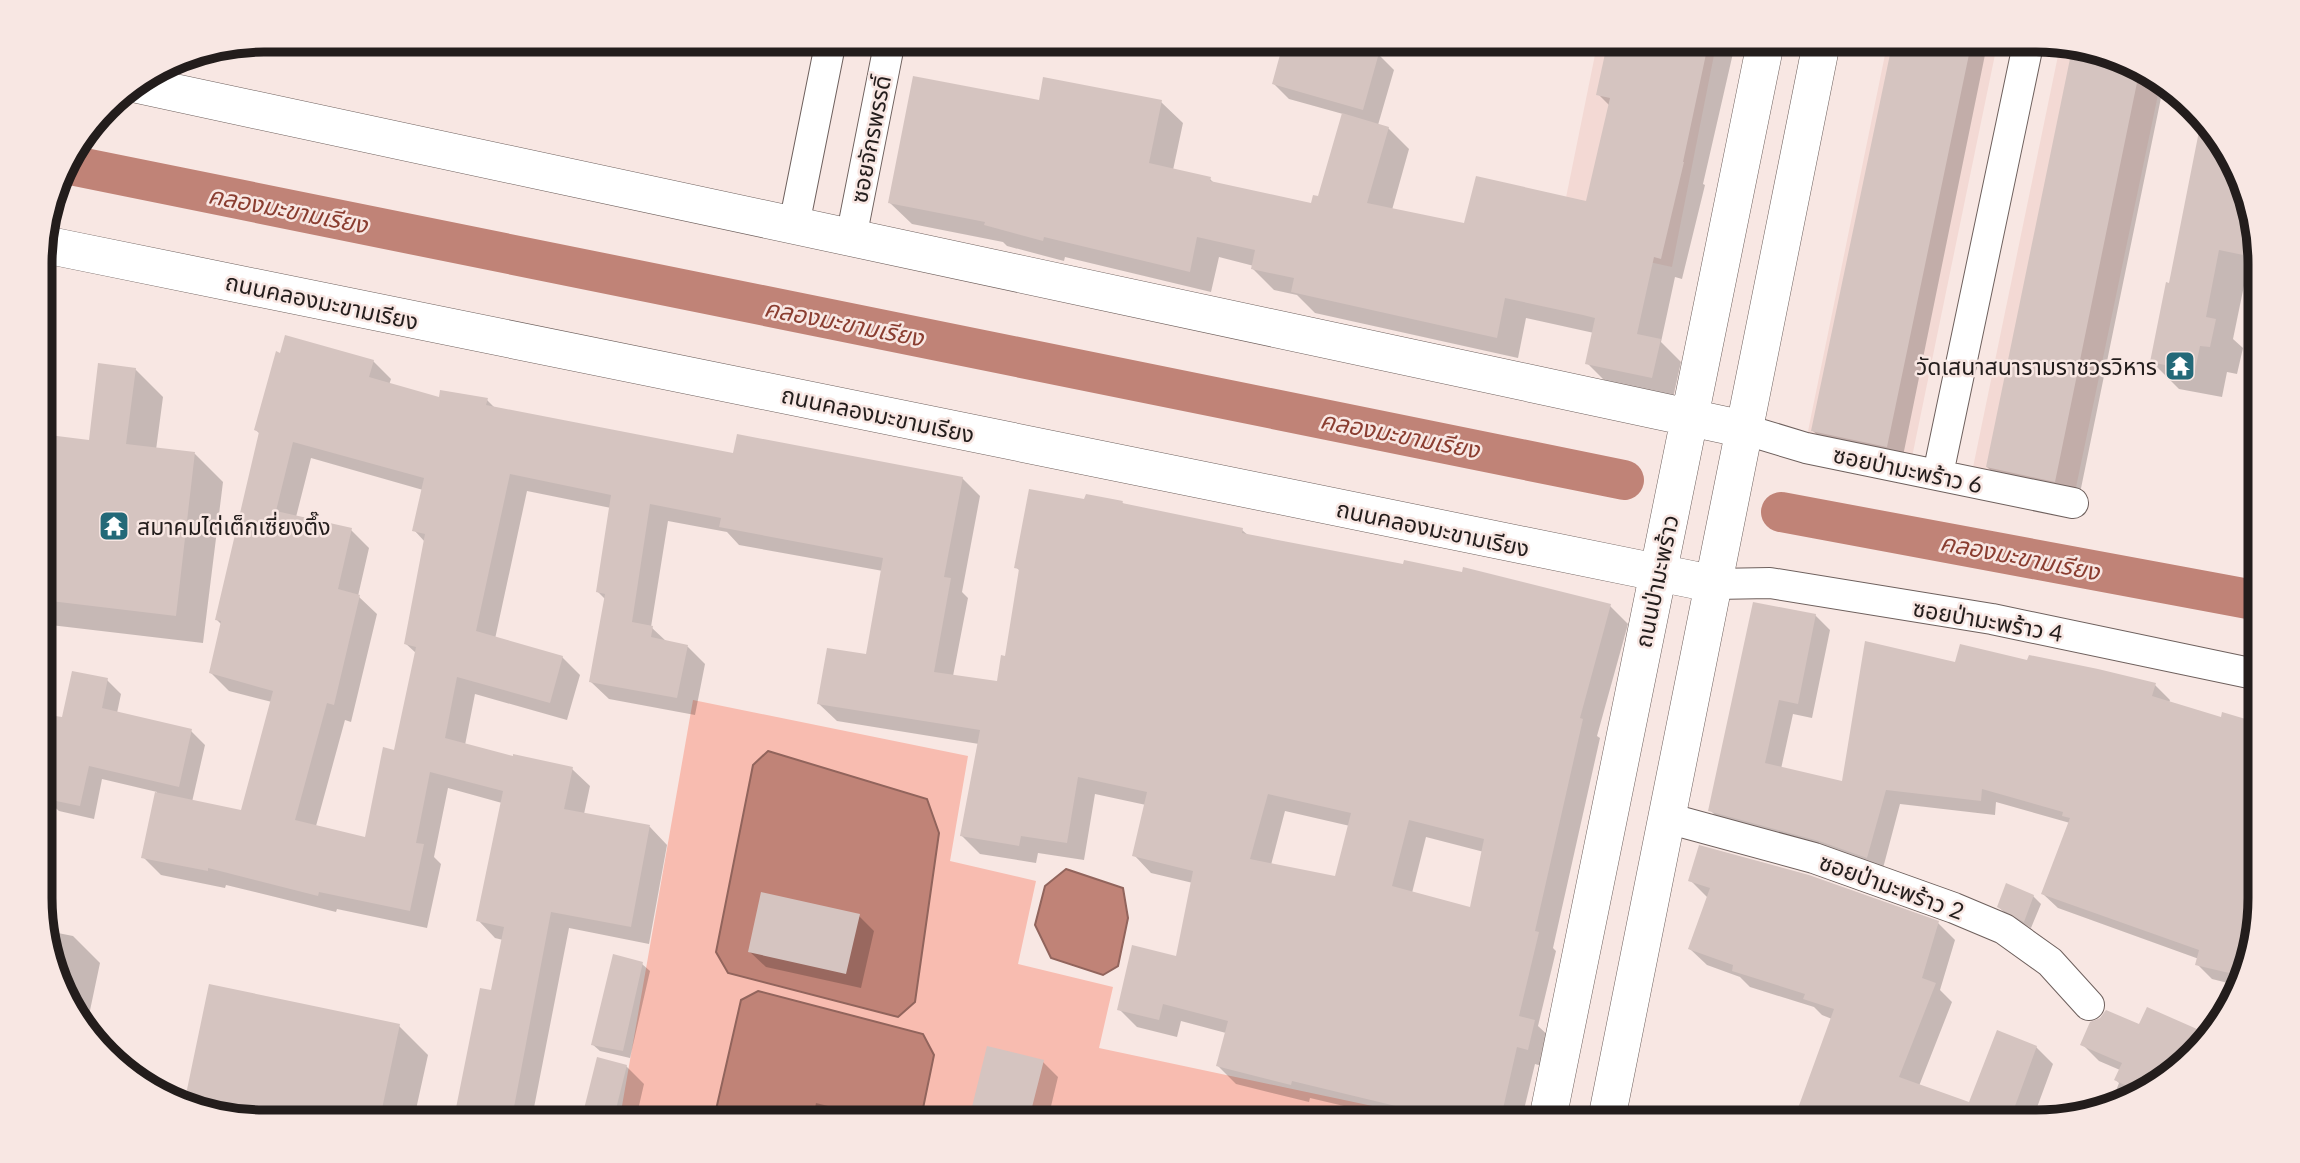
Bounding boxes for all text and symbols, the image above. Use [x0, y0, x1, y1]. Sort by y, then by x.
street label: ซอยจักรพรรดิ์ [844, 73, 896, 205]
water label: คลองมะขามเรียง [206, 179, 371, 239]
street label: ถนนคลองมะขามเรียง [223, 267, 421, 335]
water label: คลองมะขามเรียง [762, 292, 927, 352]
temple icon: วัดเสนาสนารามราชวรวิหาร [2163, 349, 2197, 383]
place label: วัดเสนาสนารามราชวรวิหาร [1916, 352, 2157, 380]
street label: ถนนคลองมะขามเรียง [779, 380, 977, 448]
water label: คลองมะขามเรียง [1318, 404, 1483, 464]
street label: ซอยป่ามะพร้าว 6 [1831, 440, 1985, 498]
street label: ถนนคลองมะขามเรียง [1334, 494, 1532, 562]
temple icon: สมาคมไต่เต็กเซี่ยงตึ๊ง [97, 509, 131, 543]
place label: สมาคมไต่เต็กเซี่ยงตึ๊ง [137, 511, 331, 540]
street label: ถนนป่ามะพร้าว [1628, 512, 1684, 650]
water label: คลองมะขามเรียง [1938, 526, 2103, 586]
street label: ซอยป่ามะพร้าว 4 [1911, 593, 2065, 647]
street label: ซอยป่ามะพร้าว 2 [1816, 847, 1968, 925]

